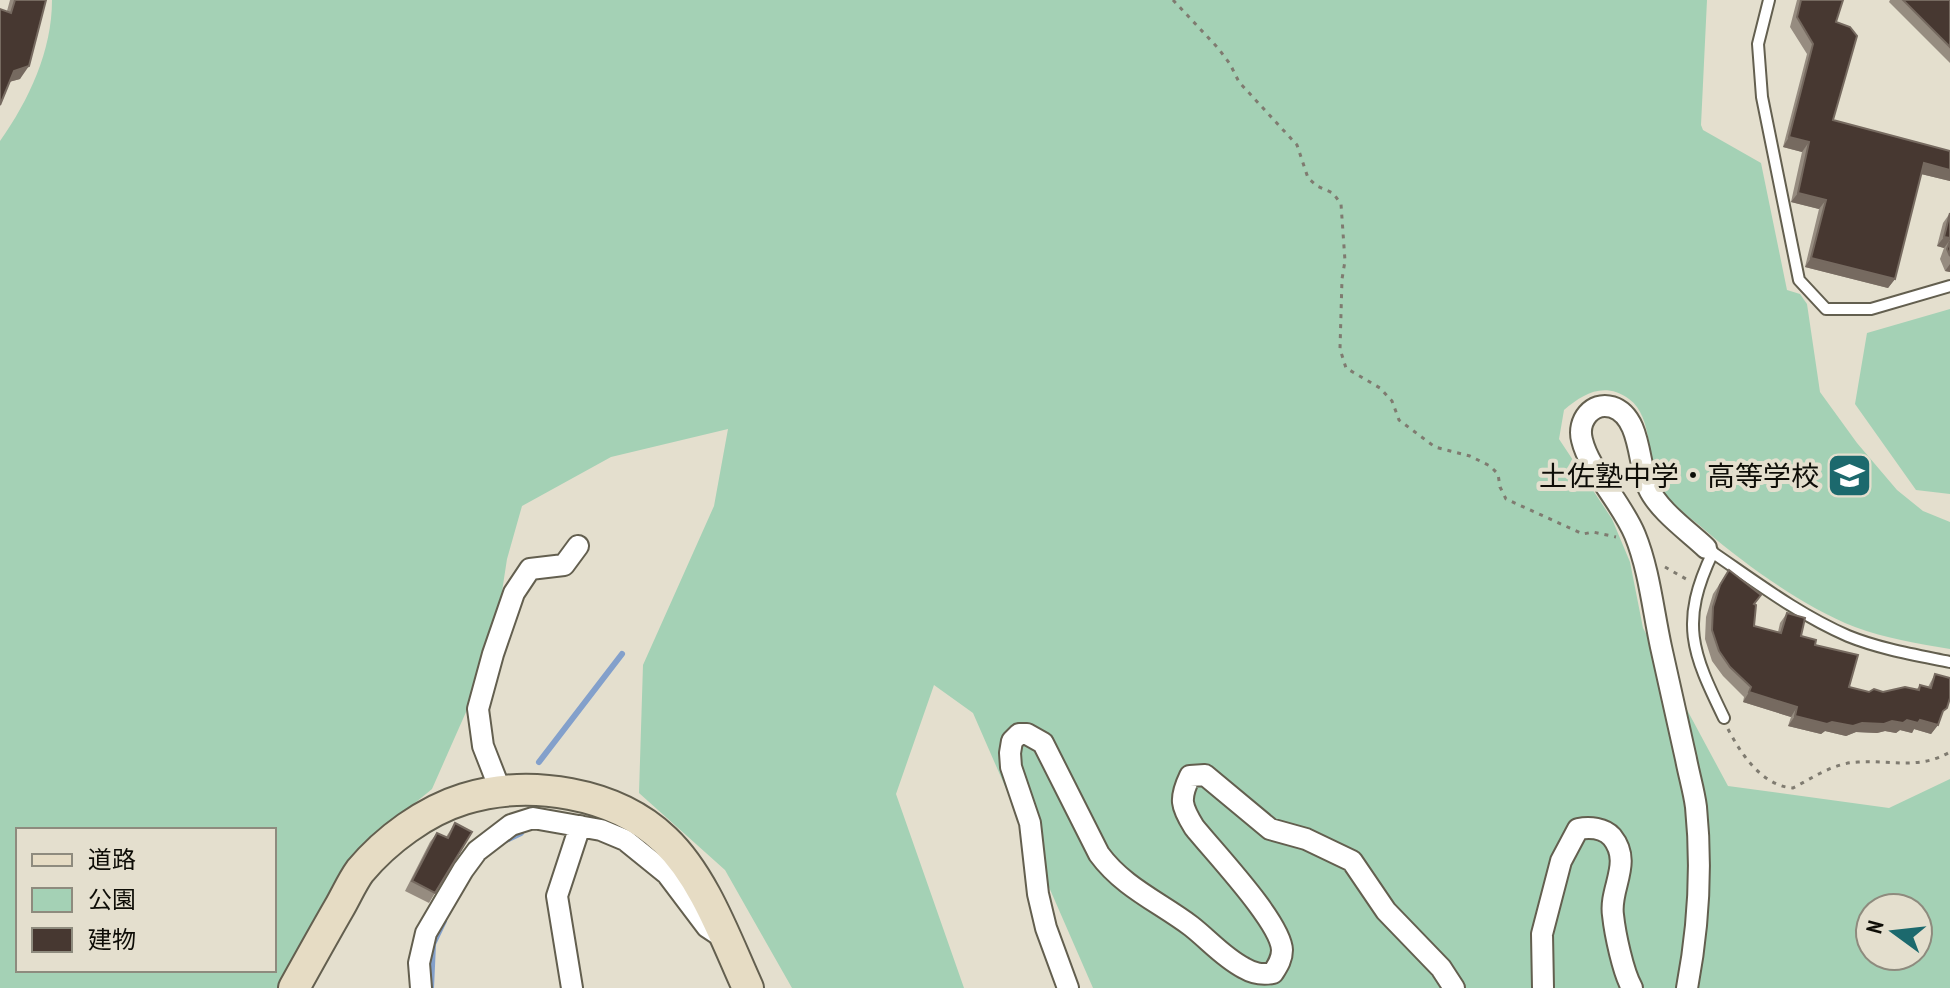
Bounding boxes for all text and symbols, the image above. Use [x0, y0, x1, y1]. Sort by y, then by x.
school or university icon: 土佐塾中学・高等学校 [1826, 452, 1874, 500]
place label: 土佐塾中学・高等学校 [1539, 457, 1819, 494]
legend [16, 828, 276, 972]
text: 道路 [88, 844, 136, 875]
text: 公園 [88, 884, 136, 915]
north arrow [1854, 892, 1934, 972]
text: N [1860, 917, 1890, 936]
text: 建物 [88, 924, 136, 955]

